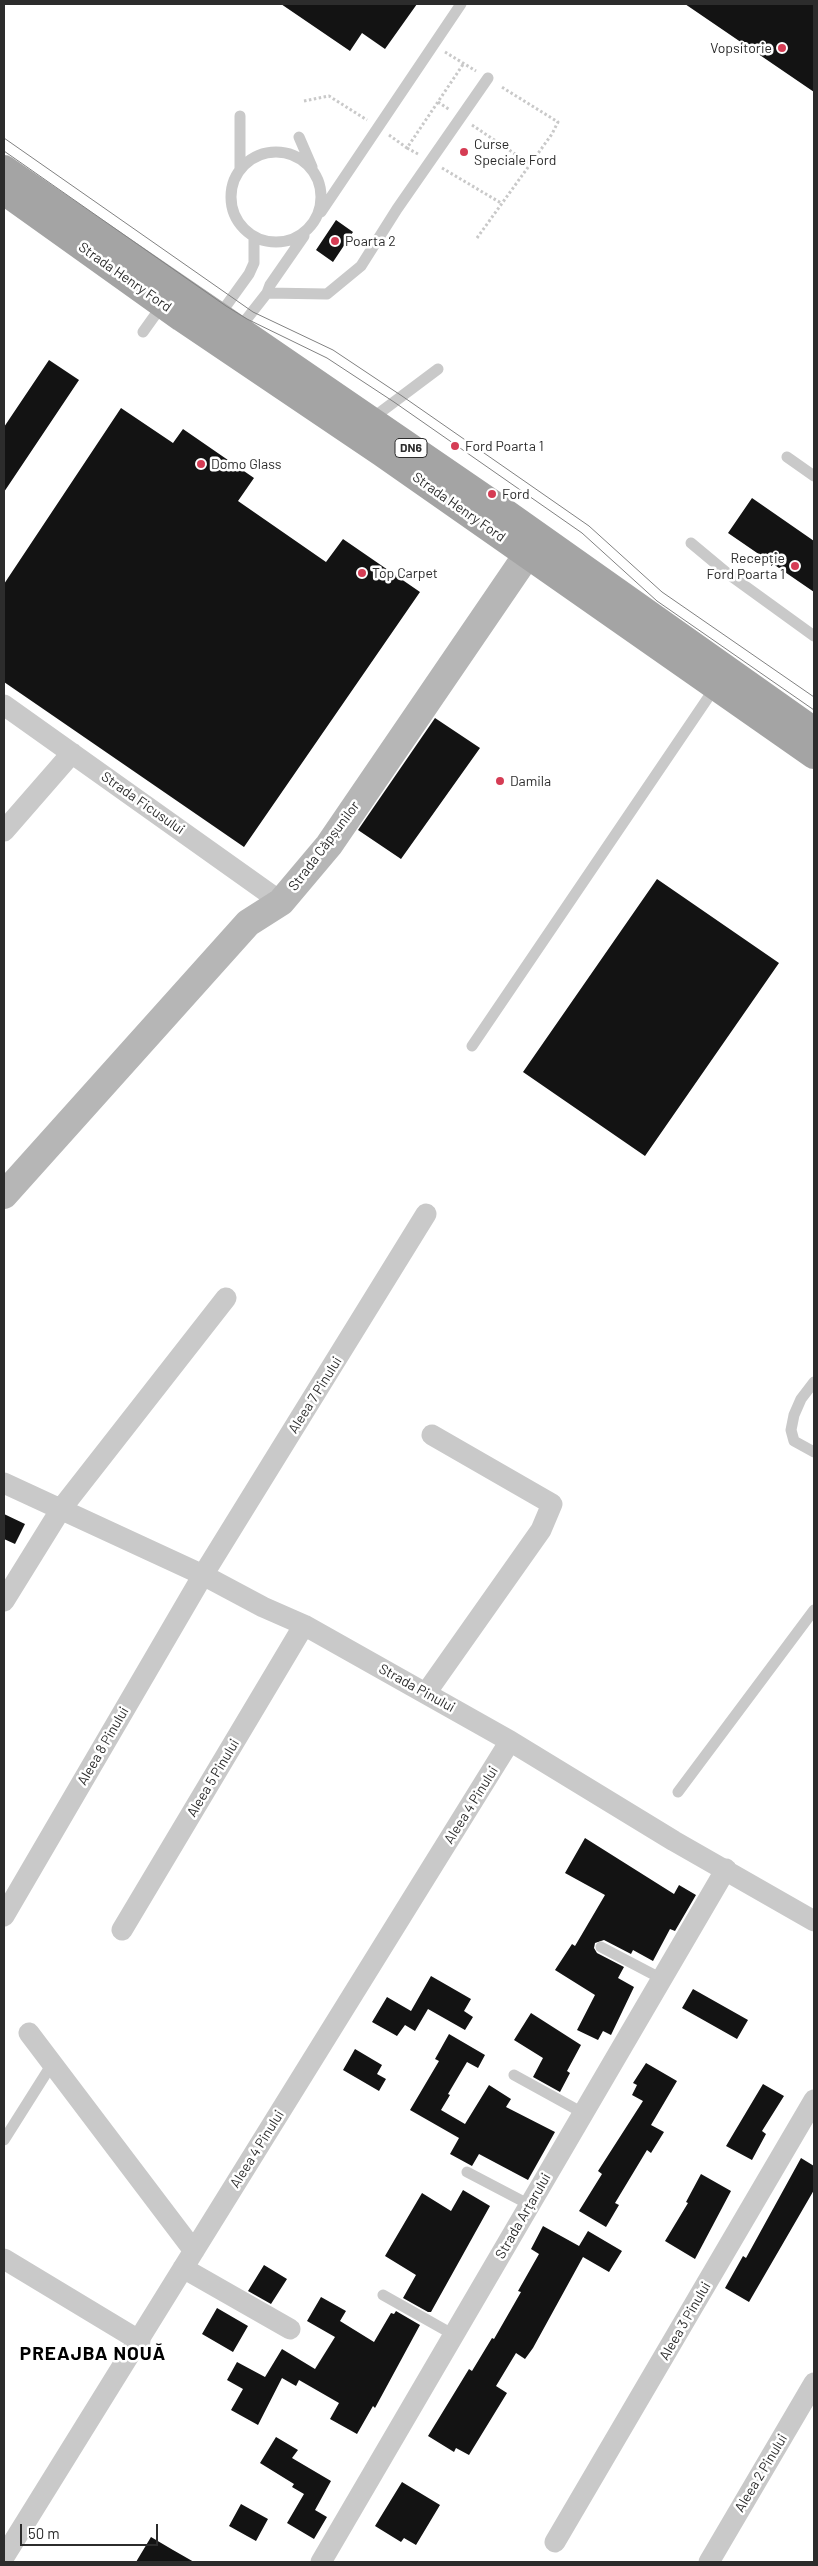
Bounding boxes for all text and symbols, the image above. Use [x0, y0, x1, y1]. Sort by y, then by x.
place label: Vopsitorie [710, 40, 772, 56]
marker: Vopsitorie [776, 42, 788, 54]
place label: Curse Speciale Ford [474, 136, 556, 168]
marker: Curse Speciale Ford [458, 146, 470, 158]
place label: Poarta 2 [345, 233, 396, 249]
marker: Poarta 2 [329, 235, 341, 247]
street label: Strada Henry Ford [75, 239, 175, 315]
road number: DN6 [395, 438, 427, 458]
place label: Ford Poarta 1 [465, 438, 544, 454]
marker: Ford Poarta 1 [449, 440, 461, 452]
place label: Domo Glass [211, 456, 281, 472]
marker: Domo Glass [195, 458, 207, 470]
street label: Strada Henry Ford [409, 469, 509, 545]
place label: Ford [502, 486, 530, 502]
marker: Ford [486, 488, 498, 500]
place label: Recepție Ford Poarta 1 [706, 550, 785, 582]
marker: Recepție Ford Poarta 1 [789, 560, 801, 572]
place label: Top Carpet [372, 565, 438, 581]
marker: Top Carpet [356, 567, 368, 579]
street label: Strada Ficusului [98, 768, 188, 838]
place label: Damila [510, 773, 551, 789]
marker: Damila [494, 775, 506, 787]
street label: Strada Căpșunilor [285, 798, 363, 894]
street label: Aleea 7 Pinului [285, 1354, 345, 1436]
street label: Strada Pinului [376, 1660, 458, 1716]
street label: Aleea 8 Pinului [74, 1704, 132, 1788]
street label: Aleea 5 Pinului [183, 1736, 243, 1820]
street label: Aleea 4 Pinului [440, 1763, 502, 1847]
street label: Aleea 4 Pinului [226, 2107, 288, 2191]
street label: Strada Arțarului [492, 2170, 554, 2262]
street label: Aleea 3 Pinului [656, 2279, 714, 2363]
district label: PREAJBA NOUĂ [18, 2343, 168, 2365]
street label: Aleea 2 Pinului [731, 2431, 791, 2515]
scale bar [22, 2514, 160, 2546]
text: 50 m [28, 2524, 60, 2542]

